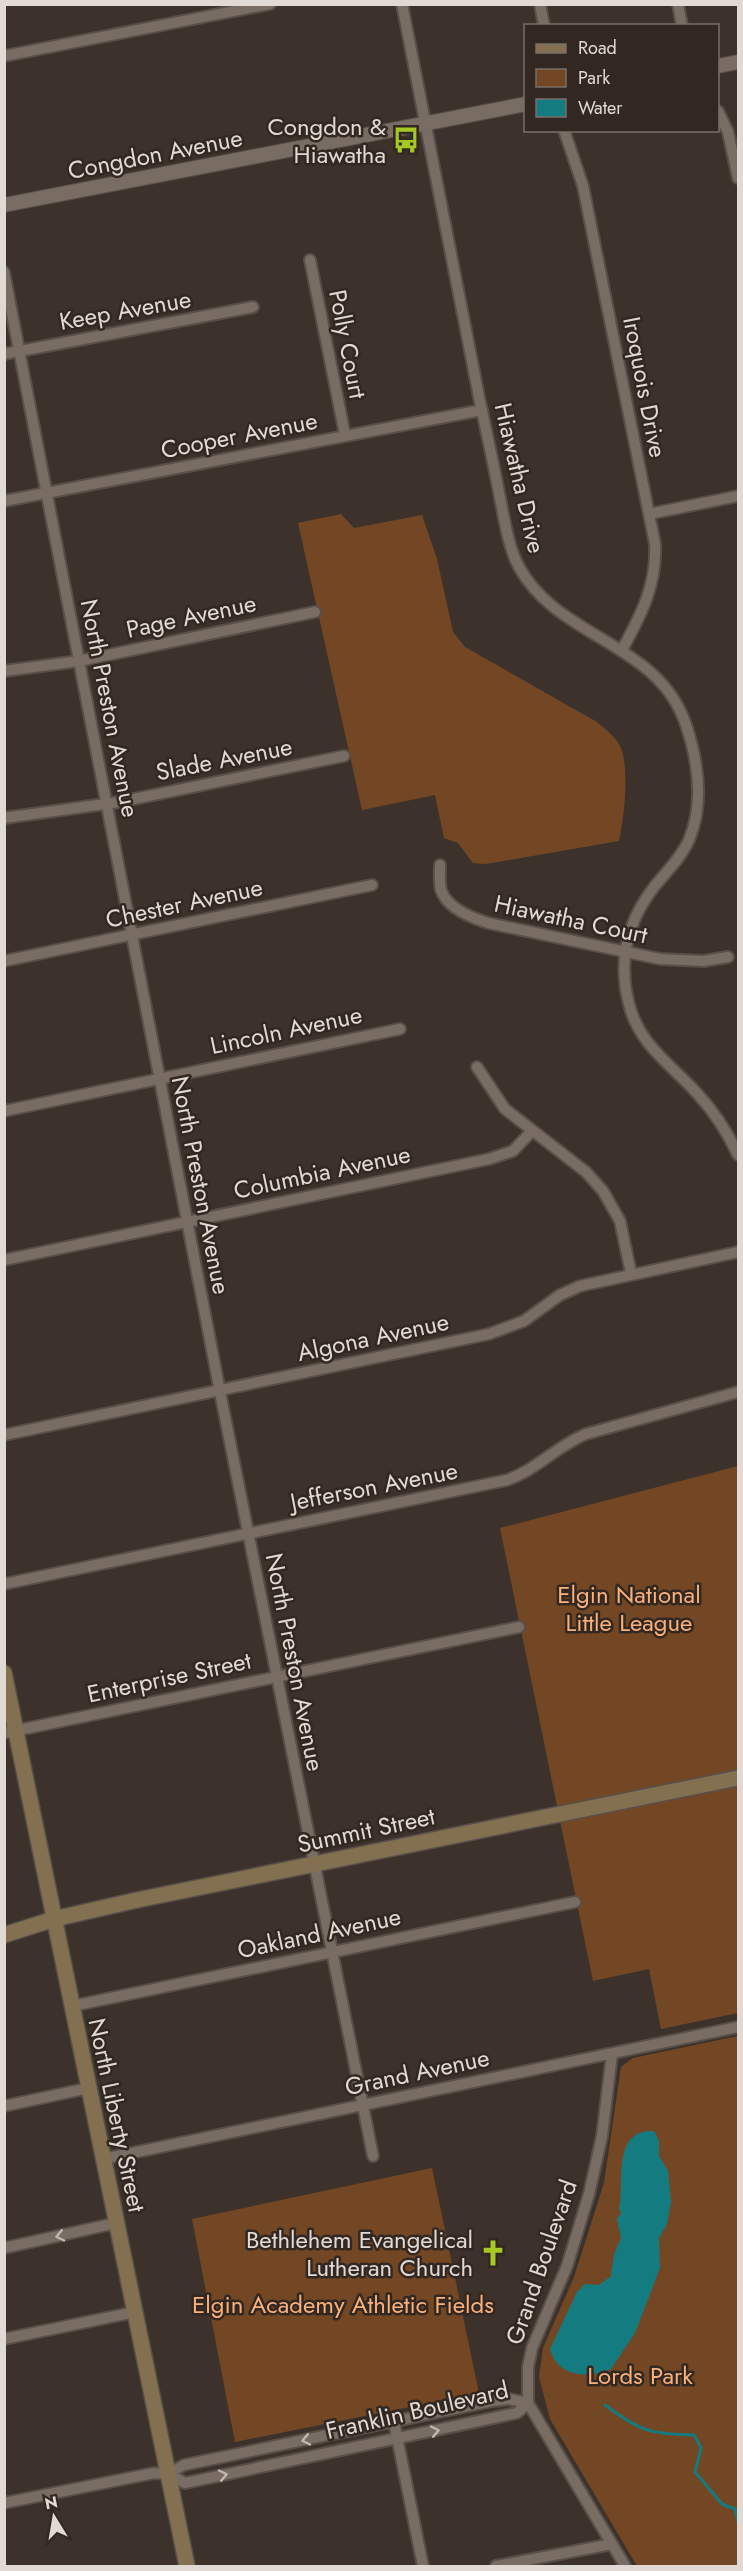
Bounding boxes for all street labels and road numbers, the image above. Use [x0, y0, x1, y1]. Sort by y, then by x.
street label: Congdon Avenue [65, 120, 245, 188]
street label: Keep Avenue [56, 281, 194, 339]
street label: Polly Court [320, 286, 376, 402]
street label: Iroquois Drive [614, 314, 676, 460]
street label: Hiawatha Drive [486, 399, 554, 557]
street label: Cooper Avenue [158, 403, 320, 467]
street label: Page Avenue [123, 585, 259, 647]
street label: North Preston Avenue [72, 596, 148, 820]
street label: Slade Avenue [153, 729, 295, 789]
street label: Chester Avenue [102, 869, 266, 937]
street label: Hiawatha Court [491, 886, 651, 952]
street label: Lincoln Avenue [207, 997, 365, 1063]
street label: North Preston Avenue [163, 1073, 239, 1297]
street label: Columbia Avenue [230, 1136, 414, 1208]
street label: Algona Avenue [294, 1304, 452, 1370]
street label: Jefferson Avenue [284, 1453, 461, 1520]
street label: North Preston Avenue [257, 1550, 333, 1774]
street label: Enterprise Street [84, 1642, 254, 1711]
street label: Summit Street [294, 1798, 438, 1862]
street label: Oakland Avenue [234, 1899, 404, 1967]
street label: North Liberty Street [79, 2015, 155, 2216]
street label: Grand Avenue [342, 2040, 492, 2104]
street label: Grand Boulevard [496, 2175, 586, 2349]
street label: Franklin Boulevard [322, 2372, 512, 2448]

